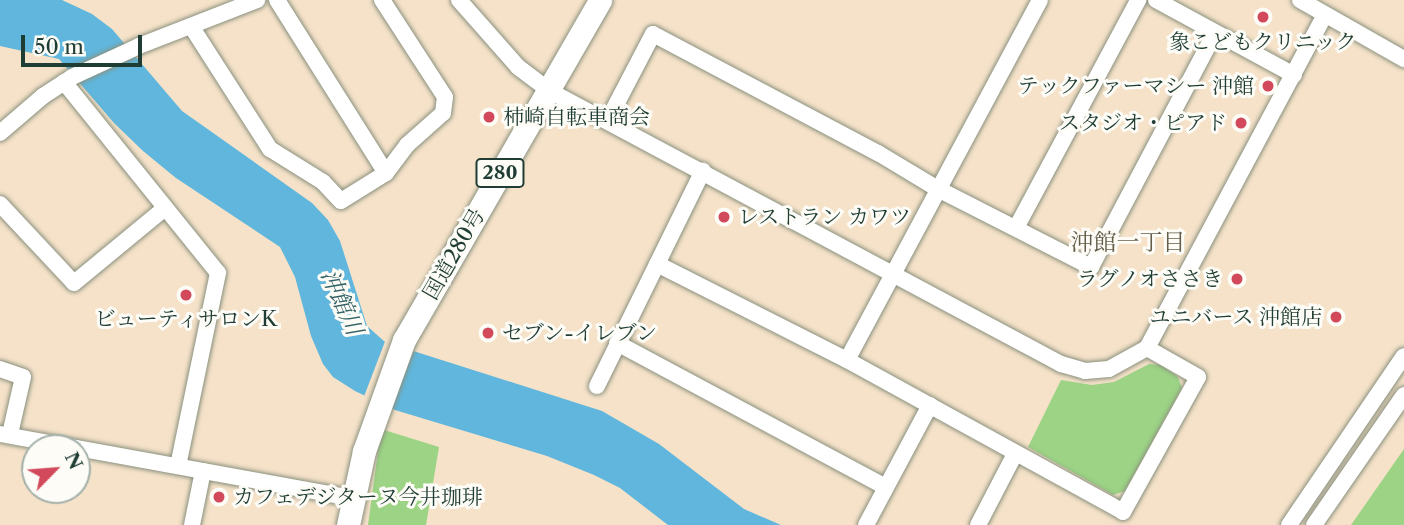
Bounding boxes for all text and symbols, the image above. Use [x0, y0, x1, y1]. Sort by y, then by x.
marker: 象こどもクリニック [1253, 7, 1273, 27]
scale bar [24, 21, 145, 65]
place label: 象こどもクリニック [1169, 29, 1357, 55]
text: 50 m [34, 34, 84, 59]
place label: テックファーマシー 沖館 [1017, 73, 1254, 99]
marker: テックファーマシー 沖館 [1260, 78, 1276, 94]
place label: 柿崎自転車商会 [503, 104, 650, 130]
marker: 柿崎自転車商会 [481, 109, 497, 125]
place label: スタジオ・ピアド [1059, 110, 1227, 136]
marker: スタジオ・ピアド [1233, 115, 1249, 131]
road number: 280 [474, 158, 526, 188]
street label: 国道280号 [418, 204, 490, 304]
place label: レストラン カワツ [738, 204, 912, 230]
marker: レストラン カワツ [716, 209, 732, 225]
district label: 沖館一丁目 [1071, 228, 1185, 256]
water label: 沖館川 [315, 265, 369, 339]
place label: ラグノオささき [1076, 266, 1223, 292]
marker: ラグノオささき [1229, 271, 1245, 287]
marker: ビューティサロンK [178, 287, 194, 303]
place label: ユニバース 沖館店 [1148, 304, 1322, 330]
place label: ビューティサロンK [94, 306, 278, 332]
marker: ユニバース 沖館店 [1328, 309, 1344, 325]
place label: セブン-イレブン [502, 320, 659, 346]
marker: セブン-イレブン [480, 325, 496, 341]
north arrow [21, 434, 91, 504]
text: N [60, 448, 88, 473]
place label: カフェデジターヌ今井珈琲 [233, 484, 485, 510]
marker: カフェデジターヌ今井珈琲 [211, 489, 227, 505]

